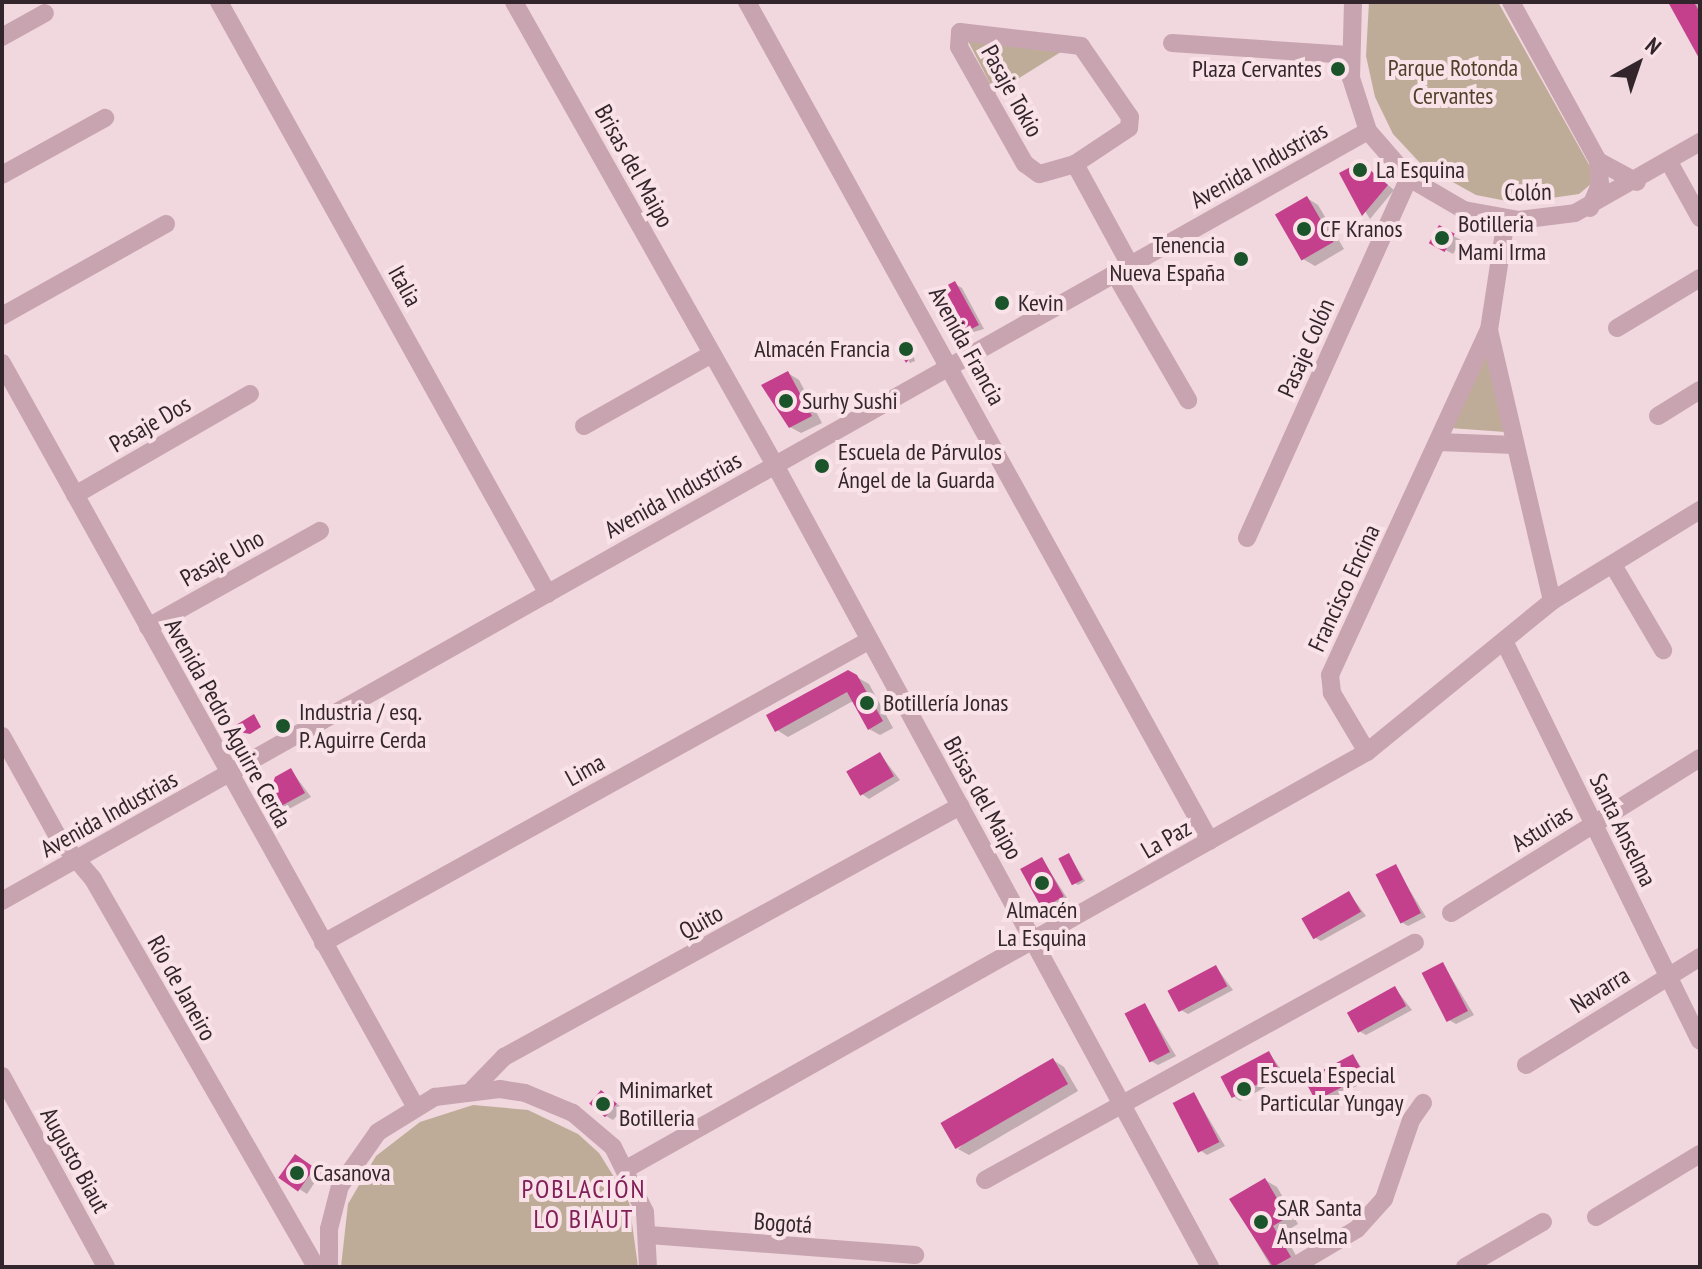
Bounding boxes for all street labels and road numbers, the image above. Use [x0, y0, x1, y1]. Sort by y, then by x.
street label: Pasaje Tokio [975, 40, 1049, 142]
street label: Brisas del Maipo [588, 100, 680, 232]
street label: Avenida Industrias [1186, 116, 1332, 214]
street label: Colón [1504, 177, 1552, 207]
street label: Italia [382, 261, 428, 311]
street label: Avenida Francia [923, 282, 1011, 410]
street label: Pasaje Colón [1272, 294, 1340, 402]
street label: Pasaje Dos [104, 389, 196, 459]
street label: Avenida Industrias [600, 446, 746, 544]
street label: Francisco Encina [1302, 520, 1386, 656]
street label: Pasaje Uno [175, 523, 269, 593]
street label: Avenida Pedro Aguirre Cerda [158, 613, 298, 833]
street label: Brisas del Maipo [937, 732, 1029, 864]
street label: Lima [560, 748, 610, 792]
street label: Avenida Industrias [36, 765, 182, 863]
street label: Santa Anselma [1583, 769, 1663, 891]
street label: Asturias [1506, 798, 1578, 858]
street label: La Paz [1136, 813, 1196, 865]
street label: Quito [674, 898, 728, 946]
street label: Río de Janeiro [141, 930, 223, 1046]
street label: Navarra [1565, 961, 1635, 1019]
street label: Augusto Biaut [34, 1102, 116, 1218]
street label: Bogotá [753, 1207, 813, 1239]

